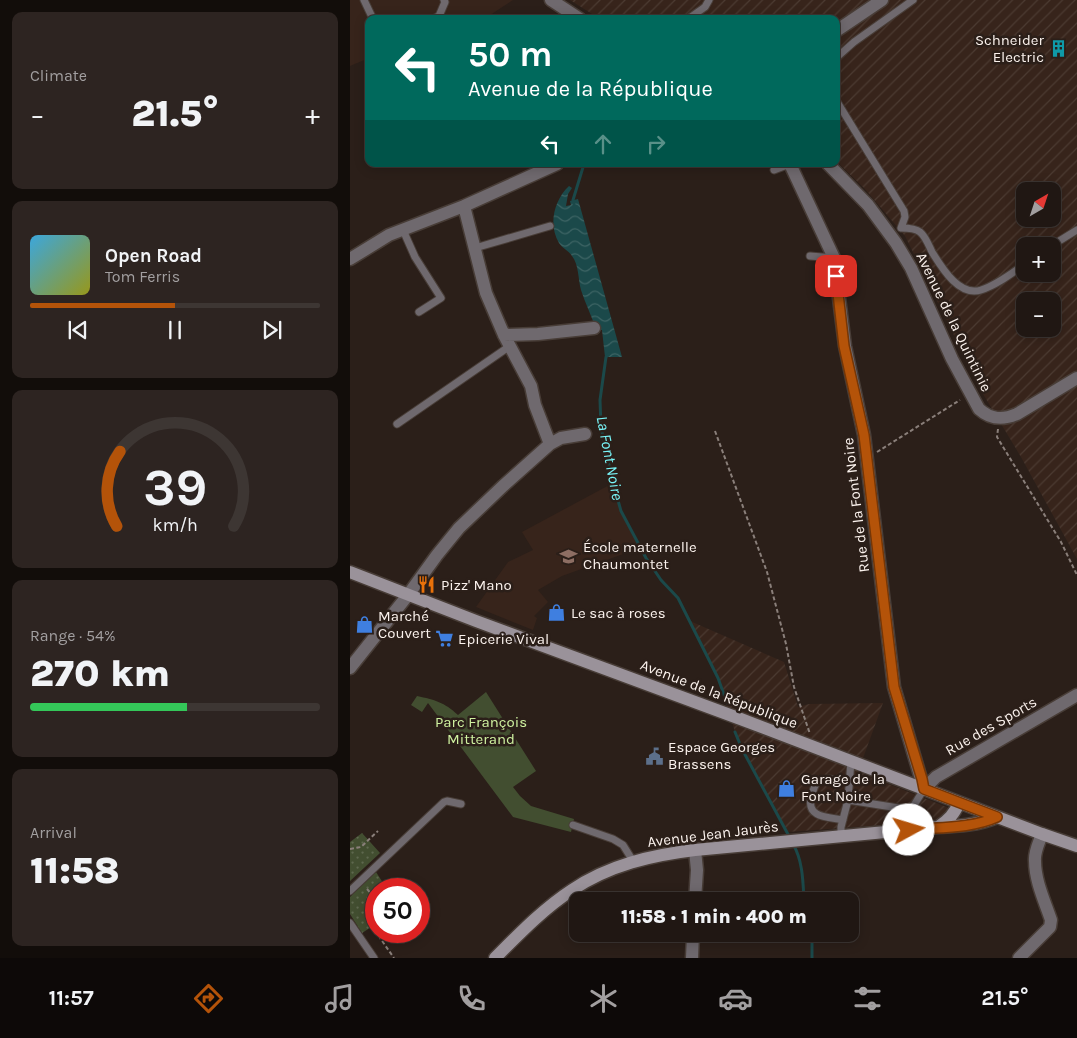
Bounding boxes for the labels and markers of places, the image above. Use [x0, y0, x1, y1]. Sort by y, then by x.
place label: Schneider Electric [975, 31, 1045, 66]
building icon: Schneider Electric [1048, 39, 1068, 59]
pin [815, 255, 857, 297]
place label: École maternelle Chaumontet [583, 538, 697, 573]
school or university icon: École maternelle Chaumontet [559, 546, 579, 566]
restaurant icon: Pizz' Mano [417, 575, 437, 595]
place label: Pizz' Mano [441, 576, 512, 594]
shop icon: Le sac à roses [547, 603, 567, 623]
place label: Le sac à roses [571, 604, 666, 622]
place label: Marché Couvert [378, 607, 431, 642]
shop icon: Marché Couvert [354, 615, 374, 635]
supermarket icon: Epicerie Vival [434, 629, 454, 649]
place label: Epicerie Vival [458, 630, 549, 648]
place label: Espace Georges Brassens [668, 738, 775, 773]
public building icon: Espace Georges Brassens [644, 746, 664, 766]
place label: Garage de la Font Noire [801, 770, 885, 805]
shop icon: Garage de la Font Noire [777, 778, 797, 798]

